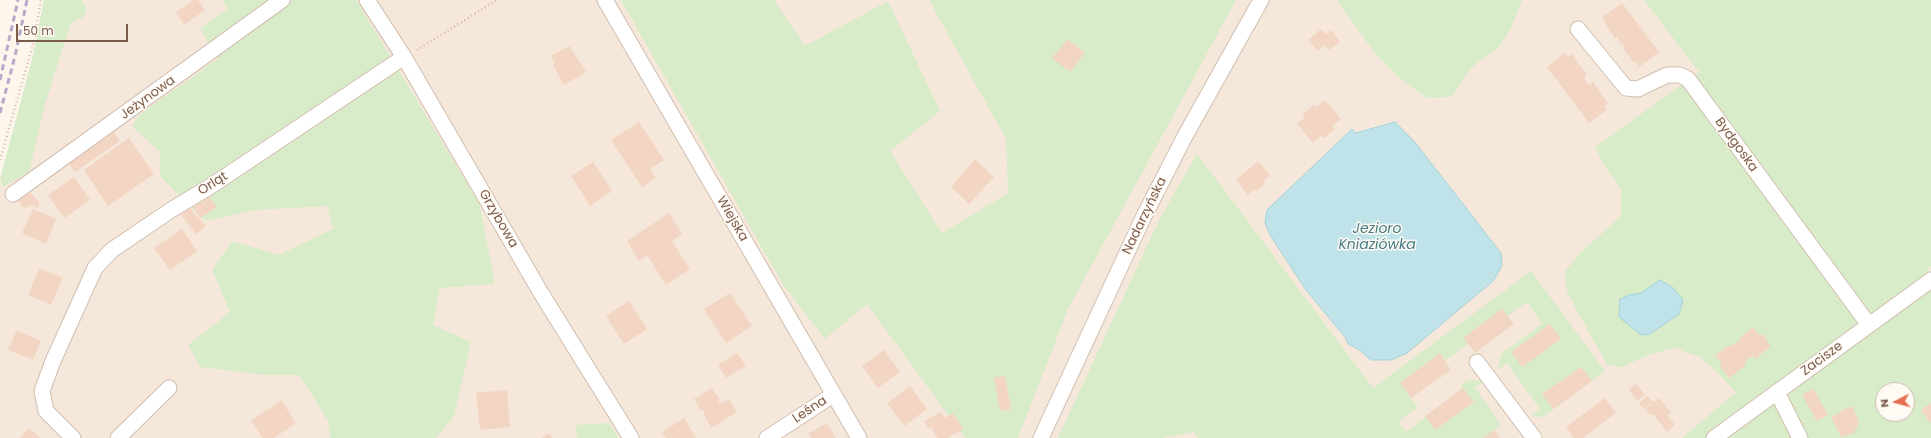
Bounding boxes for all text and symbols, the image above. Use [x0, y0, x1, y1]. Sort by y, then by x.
scale bar [18, 16, 130, 42]
text: 50 m [23, 22, 54, 39]
street label: Jeżynowa [117, 73, 179, 123]
street label: Bydgoska [1711, 115, 1761, 175]
street label: Orląt [195, 169, 231, 199]
street label: Nadarzyńska [1120, 175, 1170, 257]
street label: Grzybowa [475, 187, 521, 251]
street label: Wiejska [713, 194, 751, 244]
water label: Jezioro Kniaziówka [1338, 221, 1416, 254]
street label: Zacisze [1798, 339, 1846, 379]
north arrow [1875, 382, 1915, 422]
street label: Leśna [790, 393, 830, 427]
text: N [1876, 398, 1892, 408]

